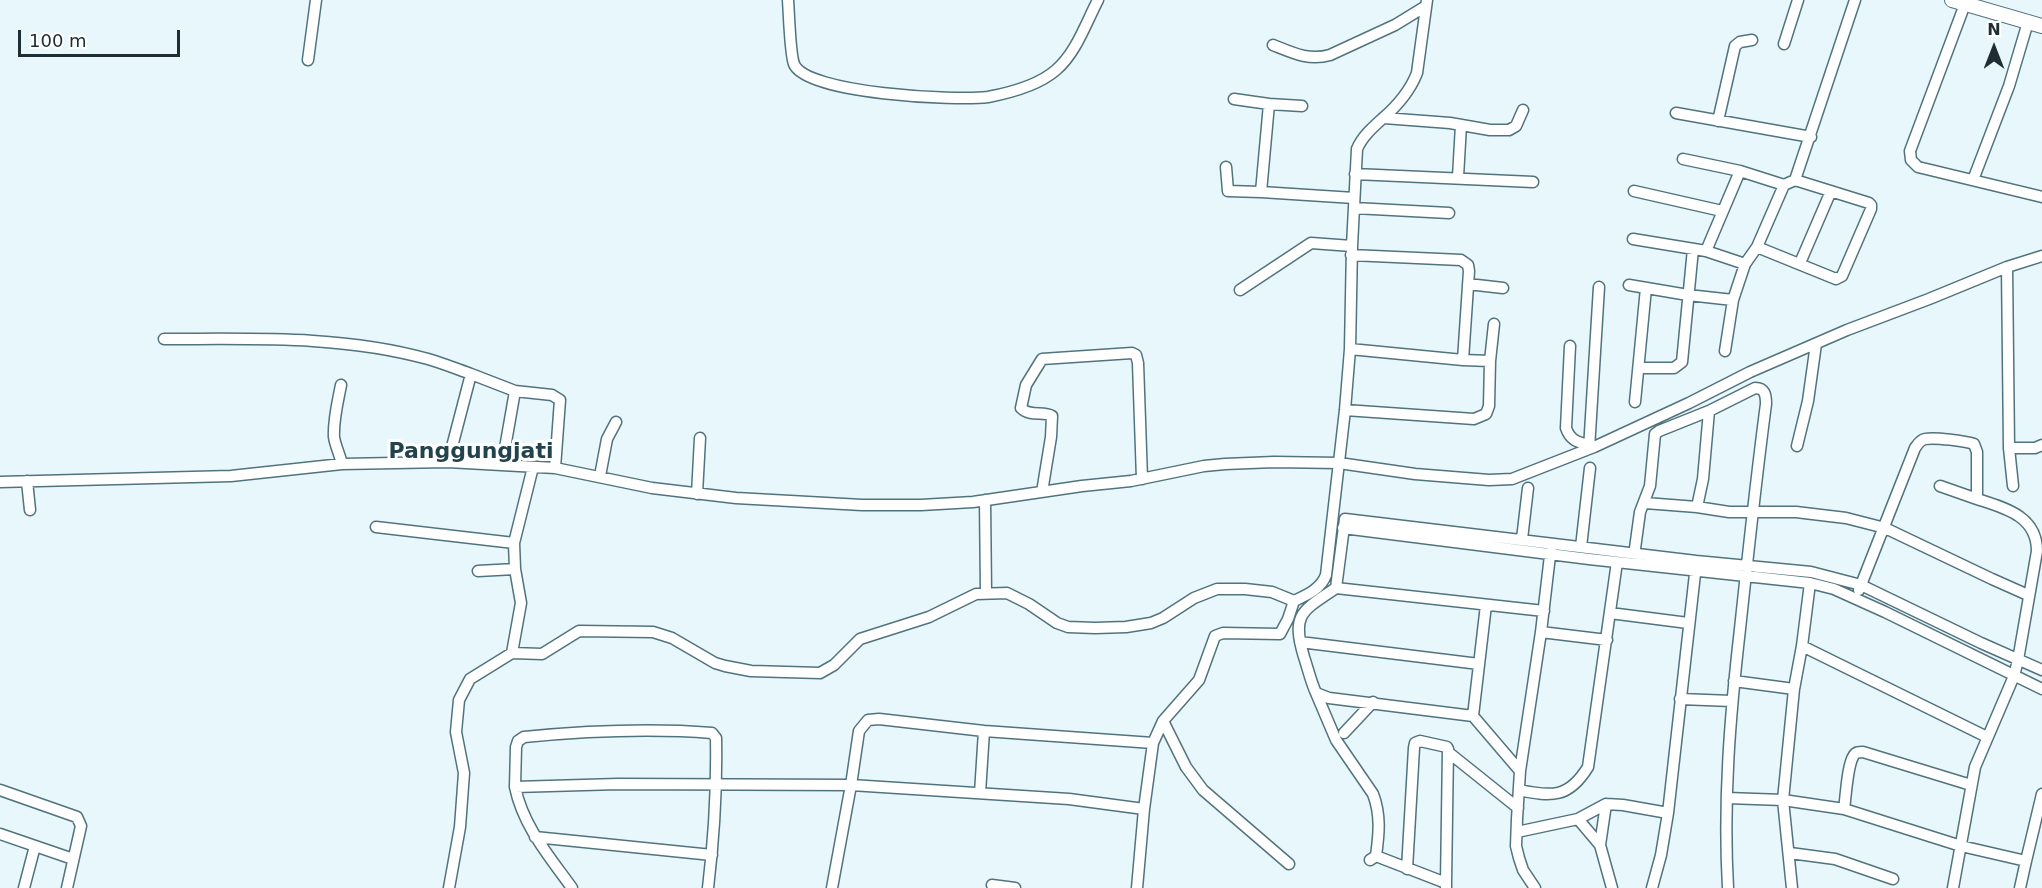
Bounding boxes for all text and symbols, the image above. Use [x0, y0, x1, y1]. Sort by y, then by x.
scale bar [21, 18, 183, 56]
north arrow [1964, 18, 2024, 78]
text: N [1987, 20, 2001, 39]
text: 100 m [29, 30, 87, 51]
district label: Panggungjati [388, 439, 554, 465]

